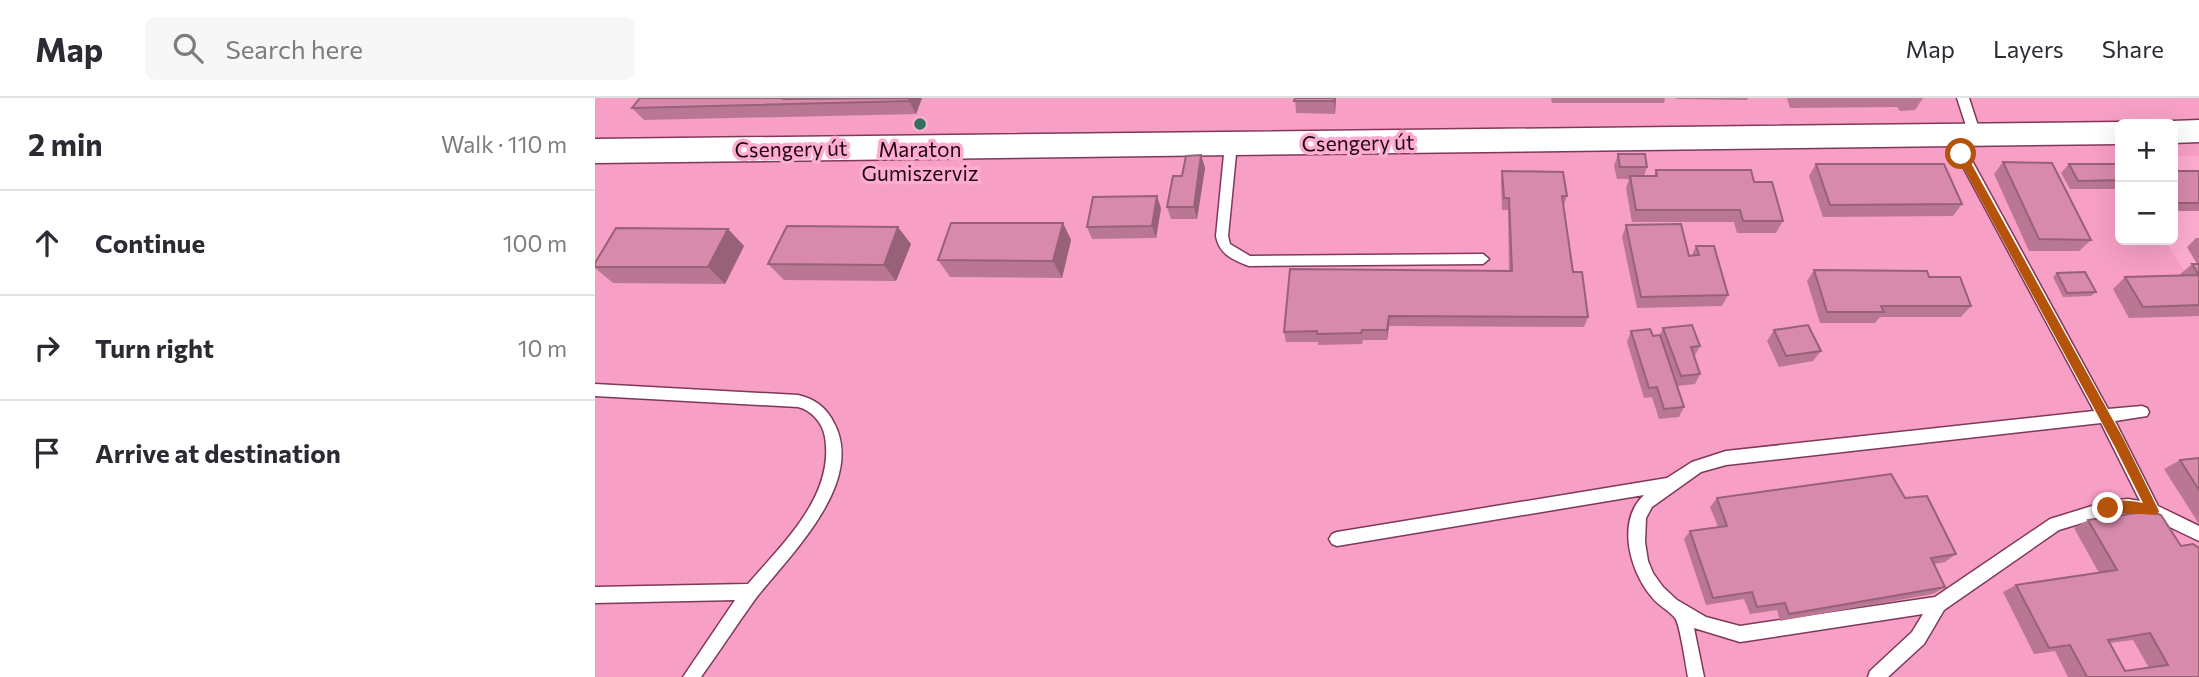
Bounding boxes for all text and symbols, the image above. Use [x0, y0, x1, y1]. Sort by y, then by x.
search box [145, 17, 635, 80]
text: Map [35, 28, 103, 69]
icon: search [169, 29, 207, 67]
text: Search here [225, 33, 363, 64]
text: Map [1906, 34, 1955, 63]
text: Layers [1993, 34, 2064, 63]
text: Share [2102, 34, 2164, 63]
marker: Maraton Gumiszerviz [912, 116, 928, 132]
map controls [2115, 119, 2178, 245]
button: + [2115, 119, 2178, 182]
text: 2 min [28, 125, 103, 162]
street label: Csengery út [1301, 129, 1415, 155]
text: Walk · 110 m [441, 130, 567, 158]
street label: Csengery út [734, 135, 848, 161]
place label: Maraton Gumiszerviz [862, 136, 978, 185]
route start [1945, 138, 1976, 169]
button: − [2115, 182, 2178, 245]
icon: ahead [28, 224, 66, 262]
text: Continue [95, 227, 205, 258]
text: 100 m [503, 229, 567, 257]
icon: right [28, 329, 66, 367]
text: Turn right [95, 332, 214, 363]
text: 10 m [518, 334, 567, 362]
icon: arrive [28, 434, 66, 472]
text: Arrive at destination [95, 437, 341, 468]
route end [2092, 492, 2123, 523]

